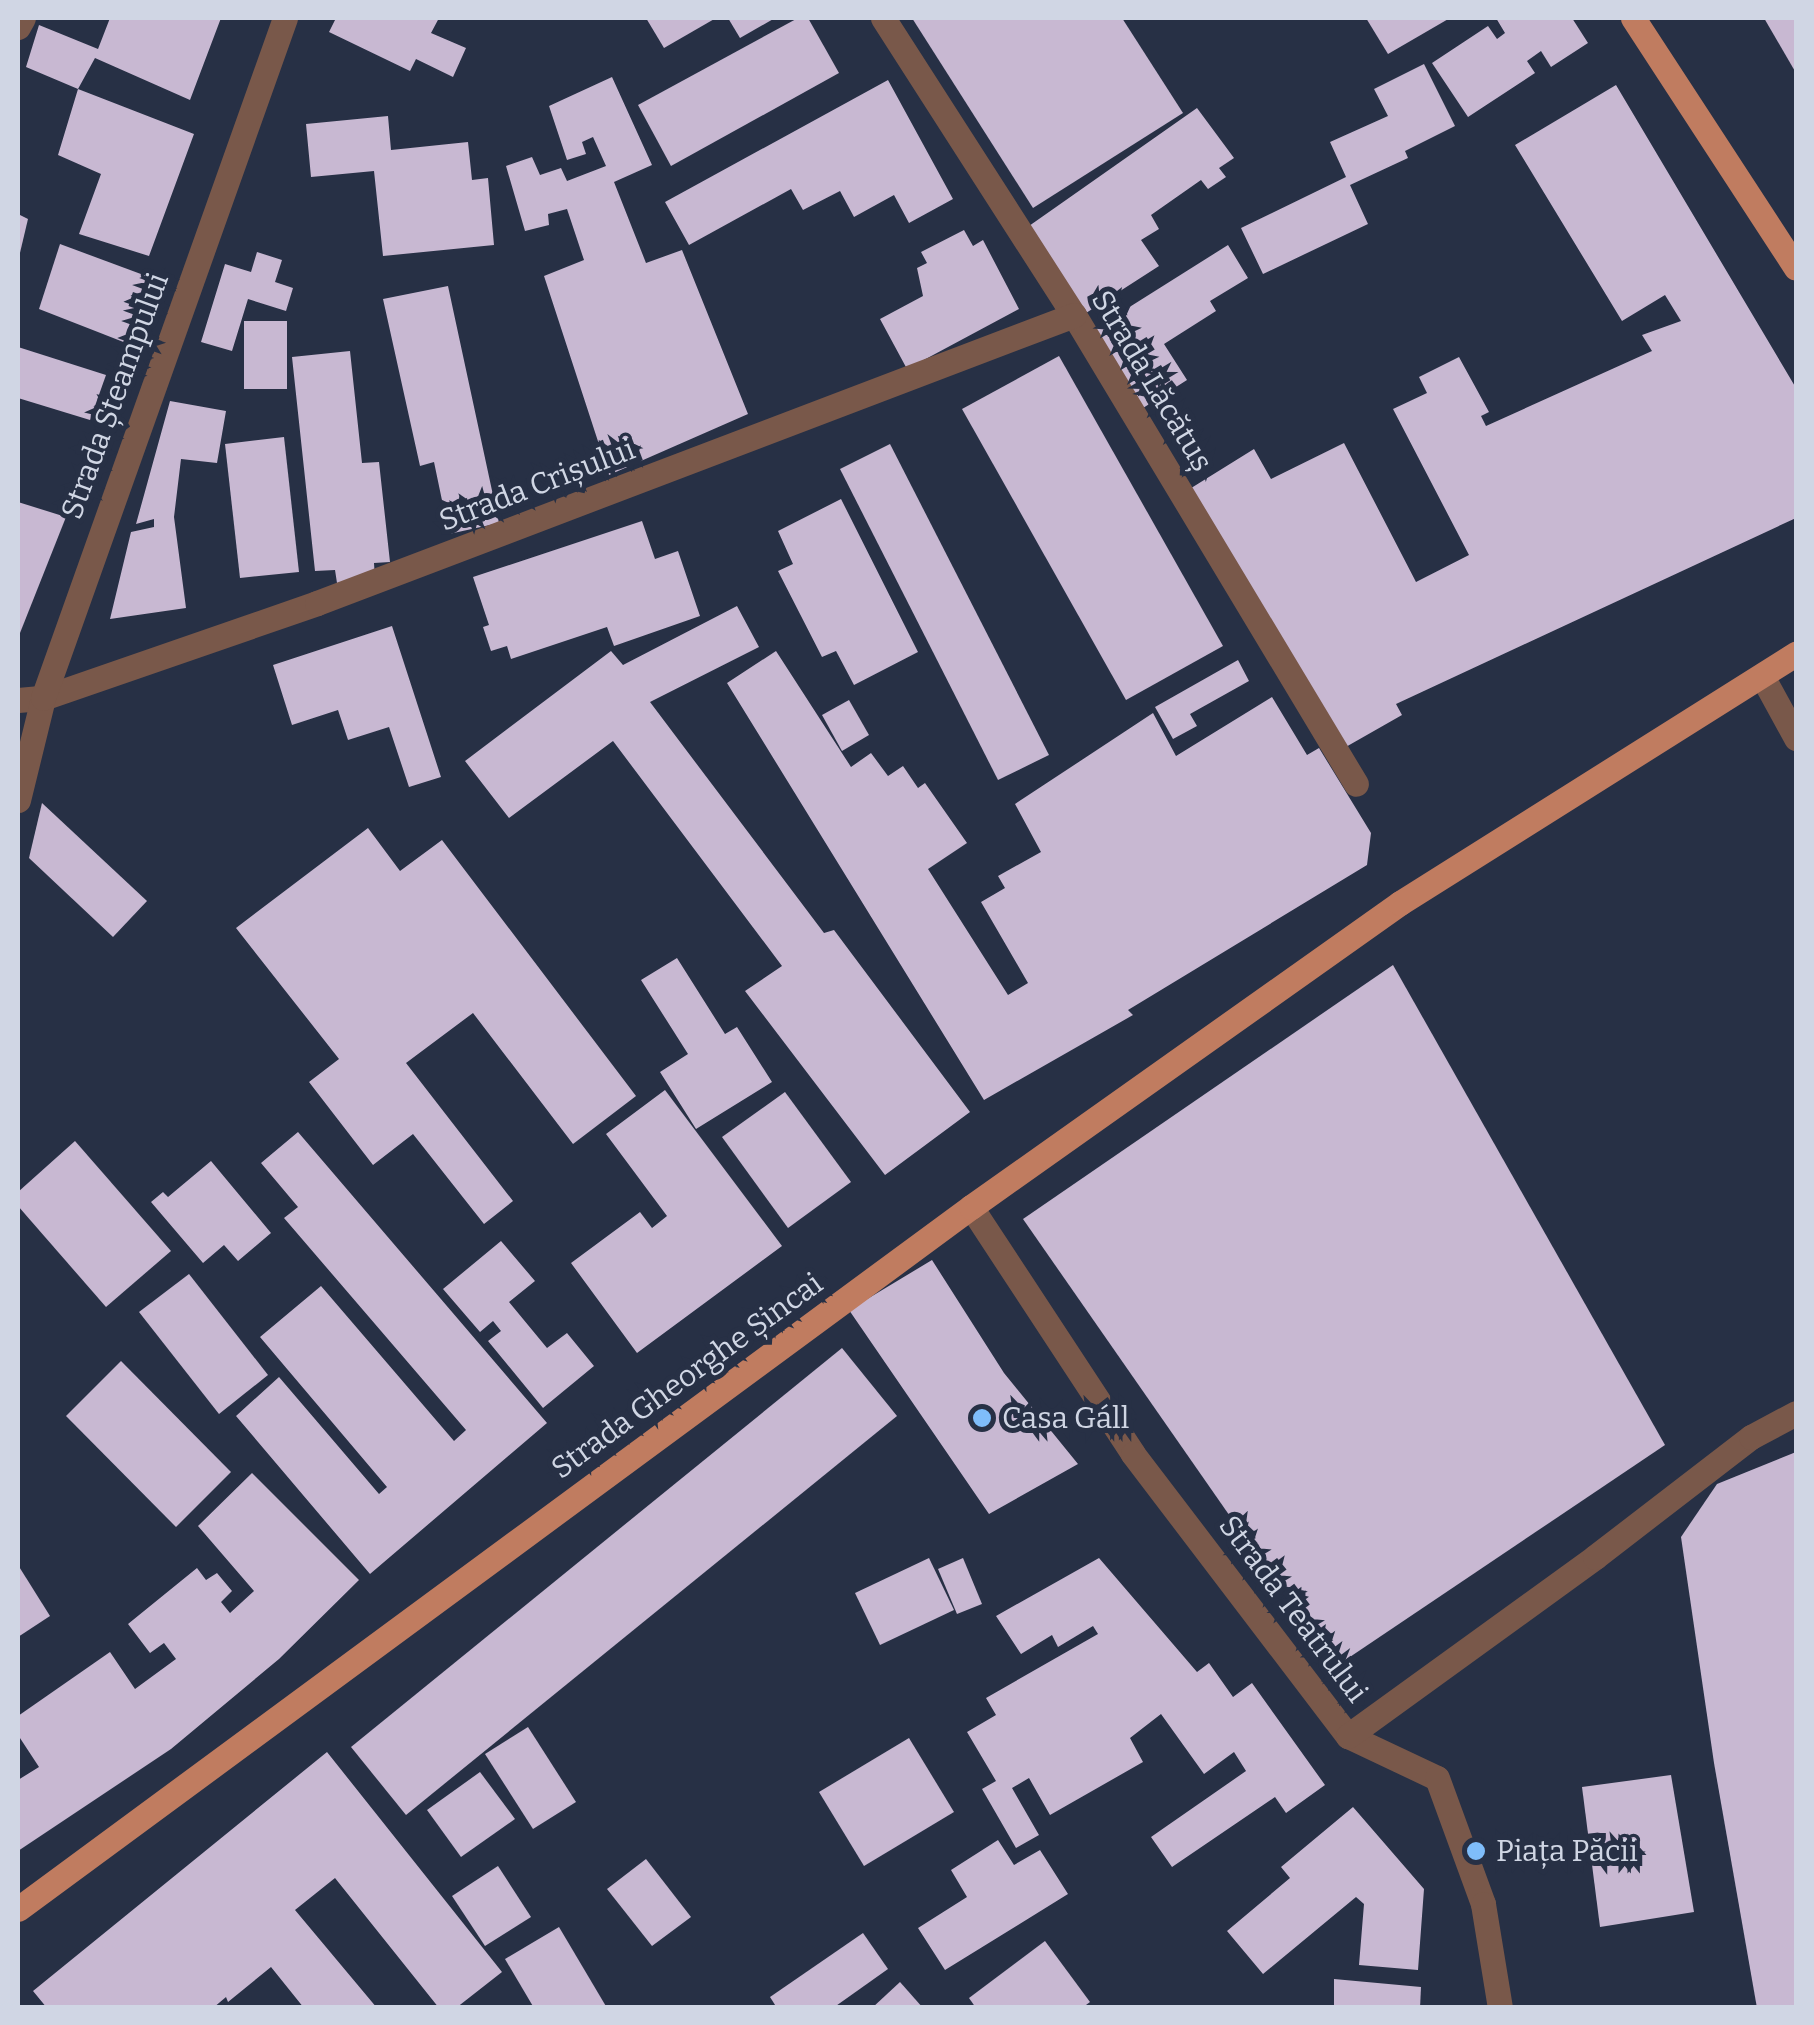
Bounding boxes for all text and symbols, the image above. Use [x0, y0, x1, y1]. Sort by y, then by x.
street label: Strada Șteampului [54, 268, 176, 524]
street label: Strada Lăcătuș [1084, 284, 1220, 478]
street label: Strada Crișului [434, 431, 640, 539]
street label: Strada Gheorghe Șincai [544, 1266, 830, 1486]
place label: Casa Gáll [1002, 1400, 1129, 1436]
marker: Casa Gáll [971, 1407, 993, 1429]
street label: Strada Teatrului [1211, 1508, 1375, 1710]
place label: Piața Păcii [1496, 1833, 1638, 1869]
marker: Piața Păcii [1465, 1840, 1487, 1862]

